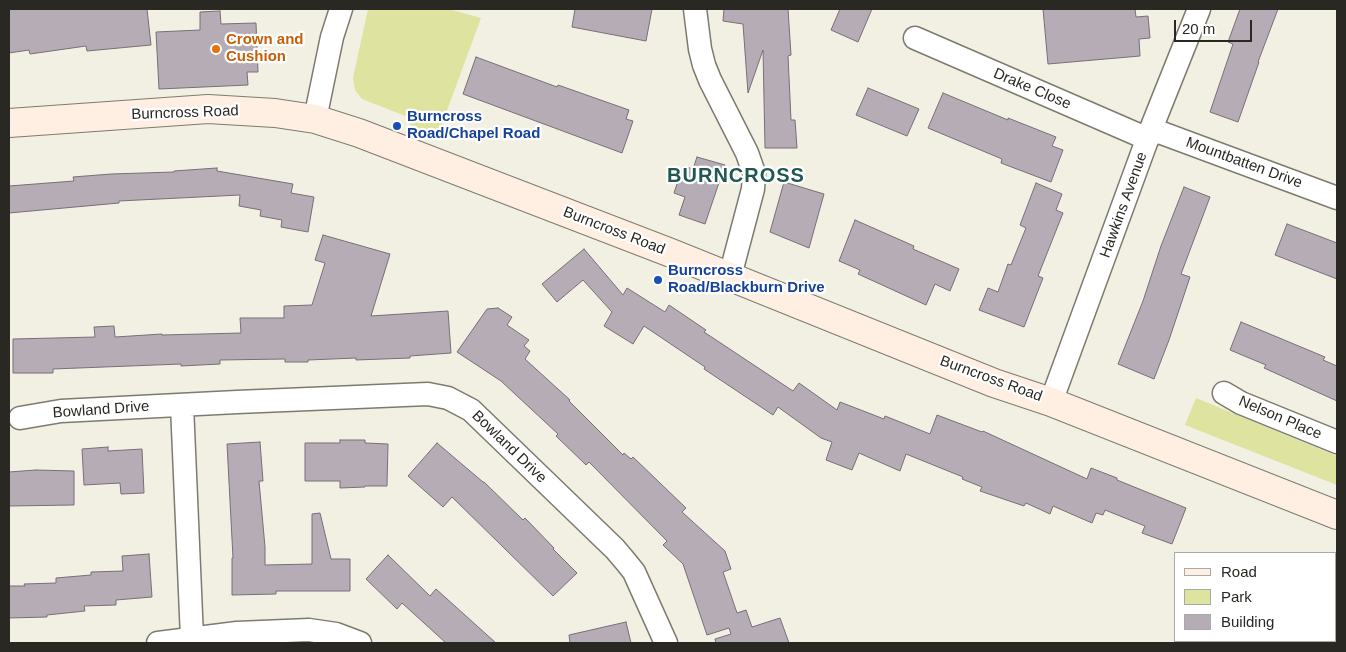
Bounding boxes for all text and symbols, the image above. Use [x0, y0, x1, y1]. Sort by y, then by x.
scale bar [1176, 10, 1254, 42]
text: 20 m [1182, 20, 1215, 37]
place label: Crown and Cushion [226, 31, 303, 66]
marker: Crown and Cushion [210, 43, 222, 55]
street label: Drake Close [990, 65, 1074, 113]
street label: Burncross Road [131, 102, 239, 124]
place label: Burncross Road/Chapel Road [407, 108, 540, 143]
marker: Burncross Road/Chapel Road [391, 120, 403, 132]
street label: Mountbatten Drive [1183, 134, 1305, 192]
street label: Hawkins Avenue [1096, 150, 1152, 260]
district label: BURNCROSS [666, 164, 806, 188]
street label: Burncross Road [561, 203, 667, 259]
place label: Burncross Road/Blackburn Drive [668, 262, 825, 297]
marker: Burncross Road/Blackburn Drive [652, 274, 664, 286]
street label: Burncross Road [937, 352, 1045, 406]
street label: Nelson Place [1236, 392, 1324, 444]
street label: Bowland Drive [52, 398, 150, 422]
street label: Bowland Drive [468, 407, 550, 487]
legend [1174, 552, 1336, 642]
text: Road [1221, 563, 1257, 580]
text: Park [1221, 588, 1252, 605]
text: Building [1221, 613, 1274, 630]

